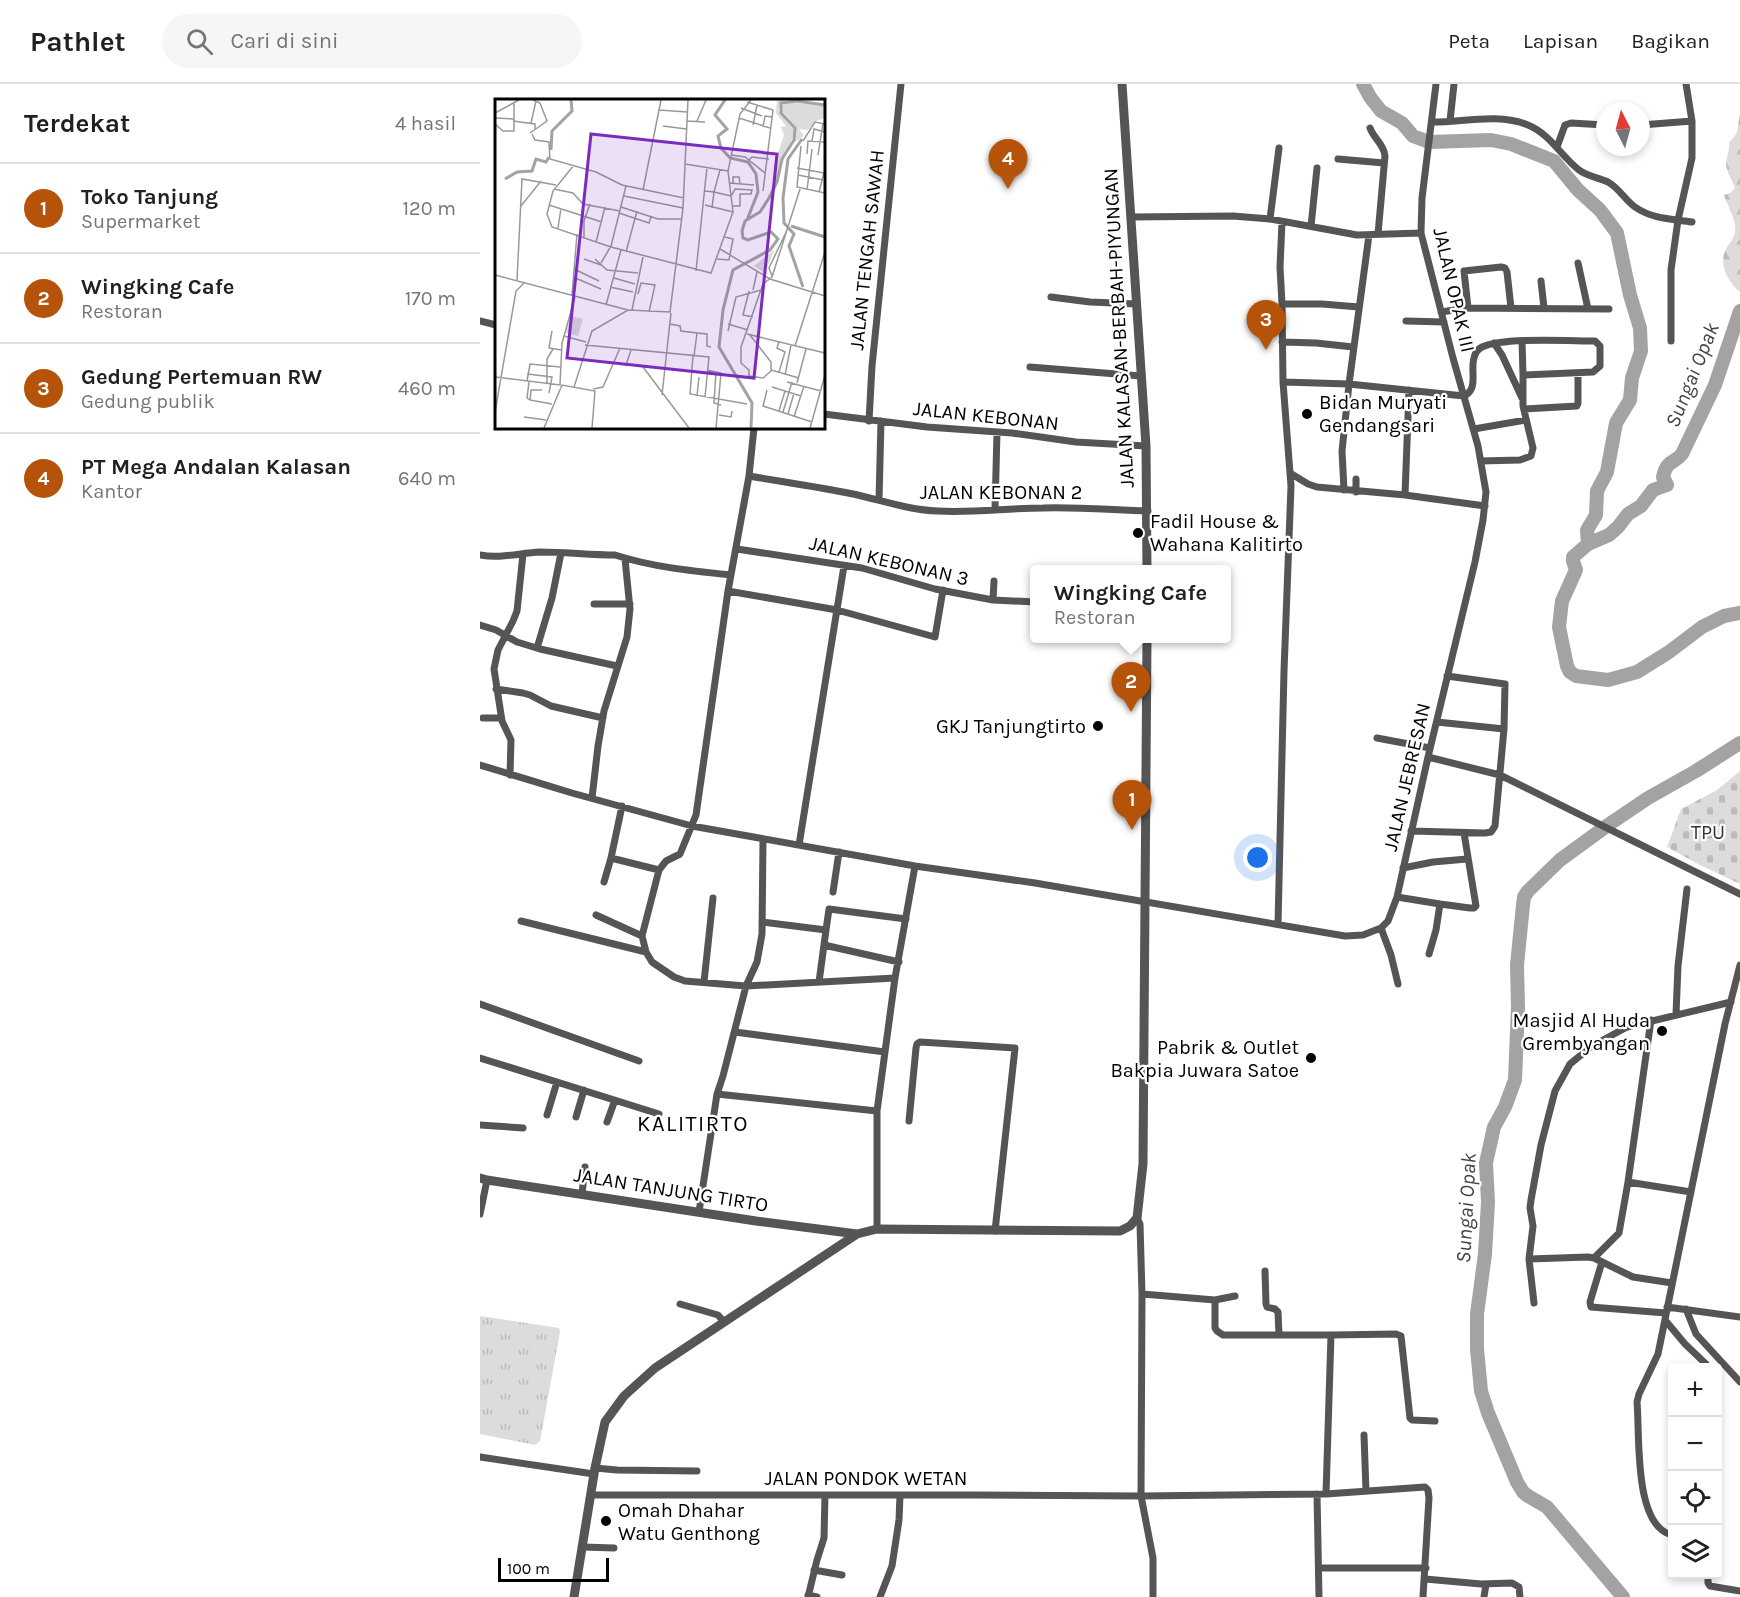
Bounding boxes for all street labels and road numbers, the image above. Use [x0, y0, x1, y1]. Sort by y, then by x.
street label: JALAN TENGAH SAWAH [845, 149, 889, 351]
street label: JALAN KALASAN-BERBAH-PIYUNGAN [1099, 168, 1139, 488]
street label: JALAN OPAK III [1428, 225, 1480, 355]
street label: JALAN KEBONAN [912, 397, 1060, 435]
street label: JALAN KEBONAN 2 [920, 481, 1082, 504]
street label: JALAN KEBONAN 3 [807, 531, 971, 591]
street label: JALAN JEBRESAN [1379, 701, 1435, 853]
street label: JALAN TANJUNG TIRTO [572, 1163, 770, 1217]
street label: JALAN PONDOK WETAN [765, 1467, 967, 1490]

